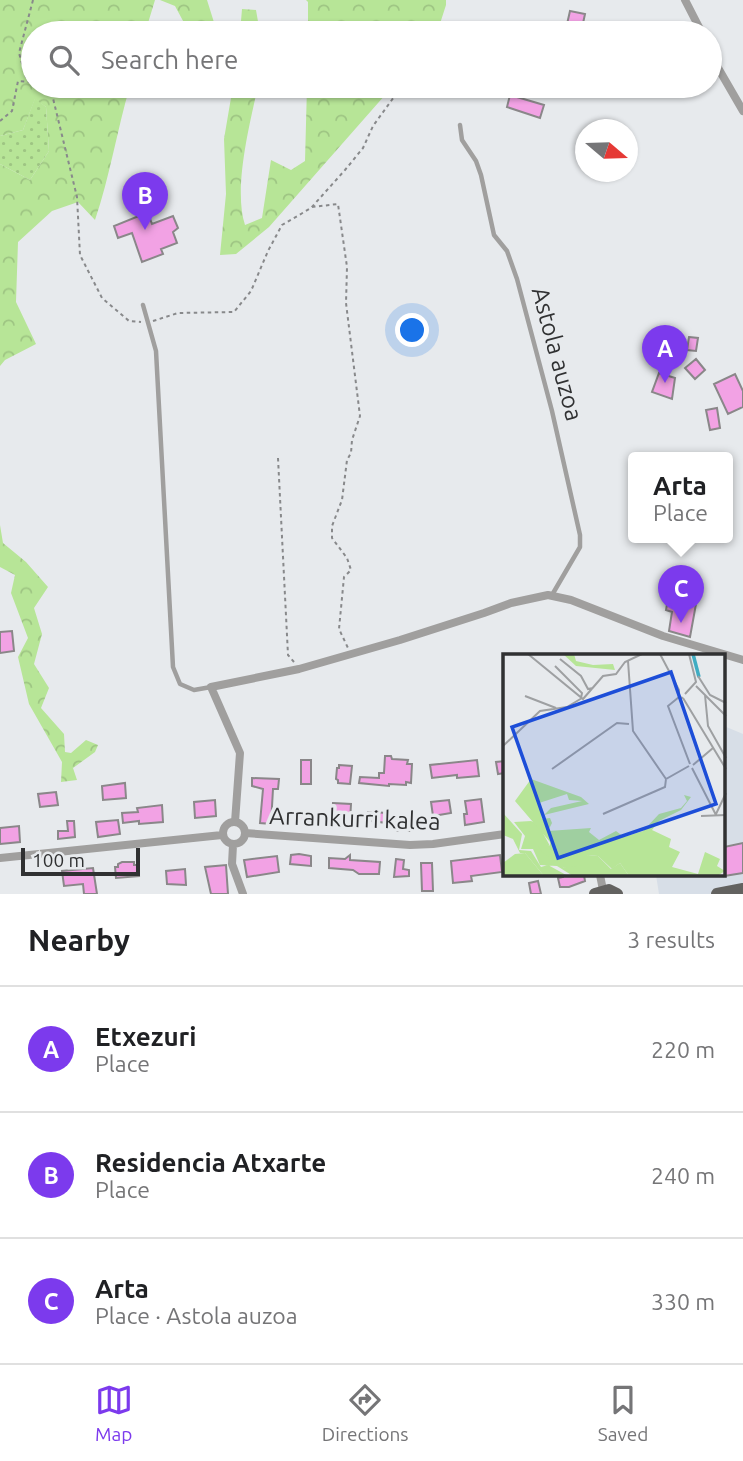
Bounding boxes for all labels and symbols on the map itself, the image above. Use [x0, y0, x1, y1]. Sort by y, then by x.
north arrow [575, 119, 638, 182]
pin: B [122, 172, 168, 230]
street label: Astola auzoa [527, 284, 588, 424]
your location [395, 313, 429, 347]
pin: A [642, 325, 688, 383]
pin: C [658, 565, 704, 623]
inset map [503, 654, 726, 876]
street label: Arrankurri kalea [269, 802, 441, 835]
scale bar [21, 845, 140, 877]

